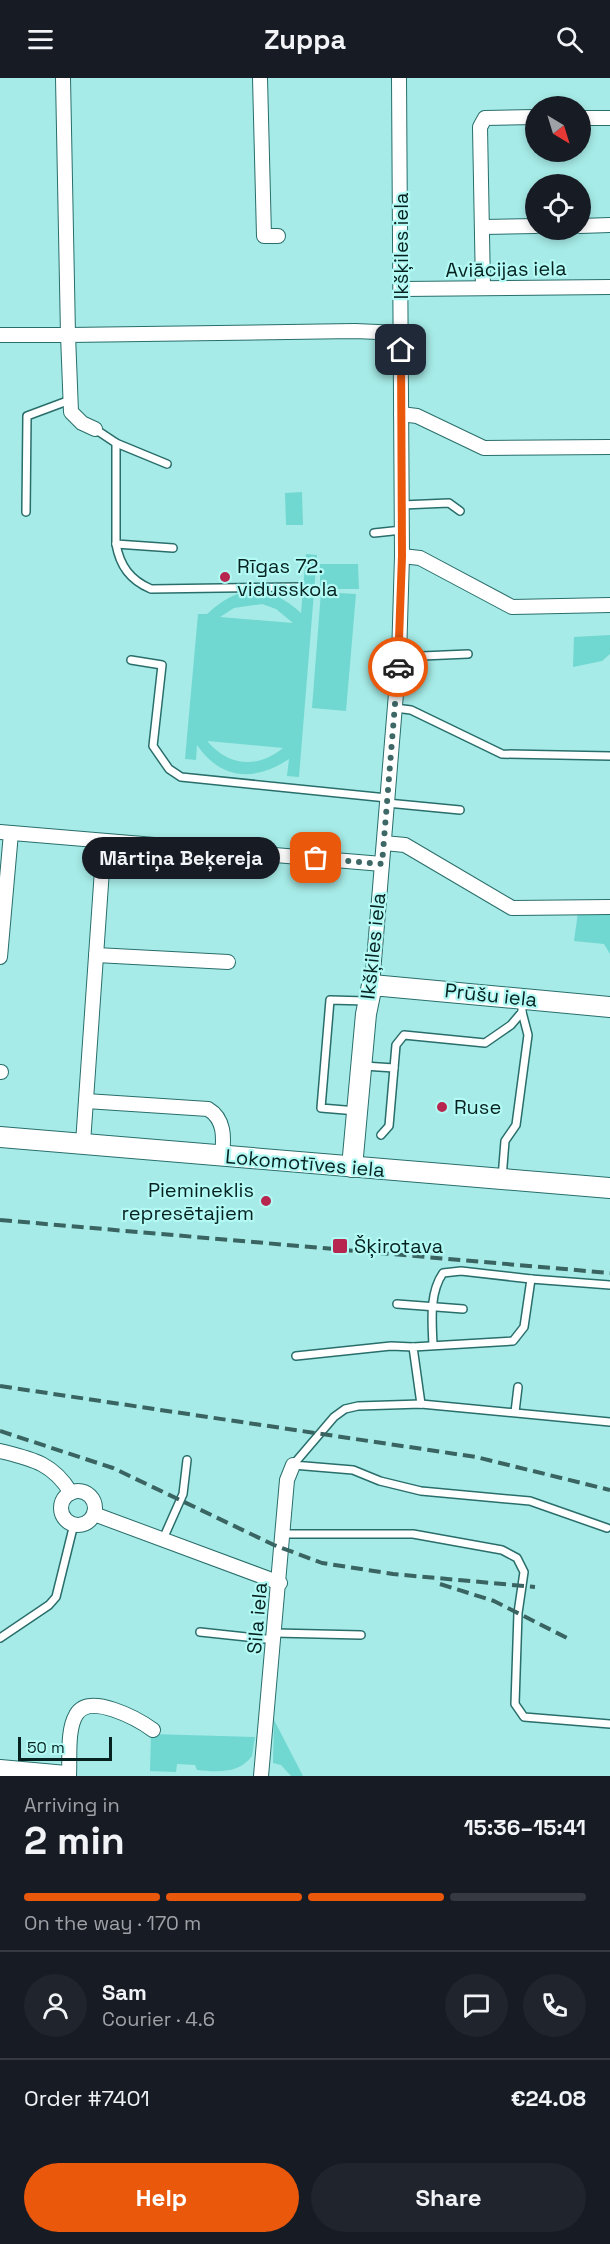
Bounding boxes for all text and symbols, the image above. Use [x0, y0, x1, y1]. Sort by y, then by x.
text: Zuppa [264, 22, 346, 57]
icon: menu [24, 23, 57, 56]
icon: search [553, 23, 586, 56]
north arrow [525, 96, 591, 162]
map controls [525, 96, 591, 240]
button: locate [525, 174, 591, 240]
street label: Ikšķiles iela [388, 192, 414, 300]
street label: Aviācijas iela [445, 255, 567, 283]
pin [375, 324, 426, 375]
icon: home [384, 333, 417, 366]
place label: Rīgas 72. vidusskola [237, 553, 338, 602]
marker: Rīgas 72. vidusskola [218, 570, 232, 584]
courier [368, 637, 428, 697]
icon: car [382, 651, 415, 684]
pin [290, 832, 341, 883]
callout: Mārtiņa Beķereja [82, 837, 280, 879]
icon: bag [299, 841, 332, 874]
text: Mārtiņa Beķereja [99, 845, 263, 871]
street label: Ikšķiles iela [354, 891, 392, 1001]
street label: Prūšu iela [443, 977, 539, 1013]
place label: Ruse [454, 1094, 501, 1120]
marker: Ruse [435, 1100, 449, 1114]
street label: Lokomotīves iela [224, 1143, 386, 1183]
place label: Piemineklis represētajiem [122, 1177, 254, 1226]
marker: Piemineklis represētajiem [259, 1194, 273, 1208]
place label: Šķirotava [354, 1233, 443, 1259]
marker: Šķirotava [331, 1237, 349, 1255]
street label: Sila iela [241, 1581, 273, 1655]
scale bar [18, 1734, 112, 1762]
text: 50 m [27, 1737, 65, 1758]
text: Arriving in [24, 1792, 120, 1818]
text: 15:36–15:41 [464, 1813, 586, 1841]
text: 2 min [24, 1816, 125, 1865]
text: On the way · 170 m [24, 1910, 201, 1936]
button: person [24, 1974, 87, 2037]
button: chat [445, 1974, 508, 2037]
button: phone [523, 1974, 586, 2037]
text: Sam [102, 1978, 147, 2006]
text: Courier · 4.6 [102, 2006, 215, 2032]
text: Order #7401 [24, 2084, 150, 2112]
text: €24.08 [511, 2084, 586, 2112]
button: Help [24, 2163, 299, 2232]
button: Share [311, 2163, 586, 2232]

